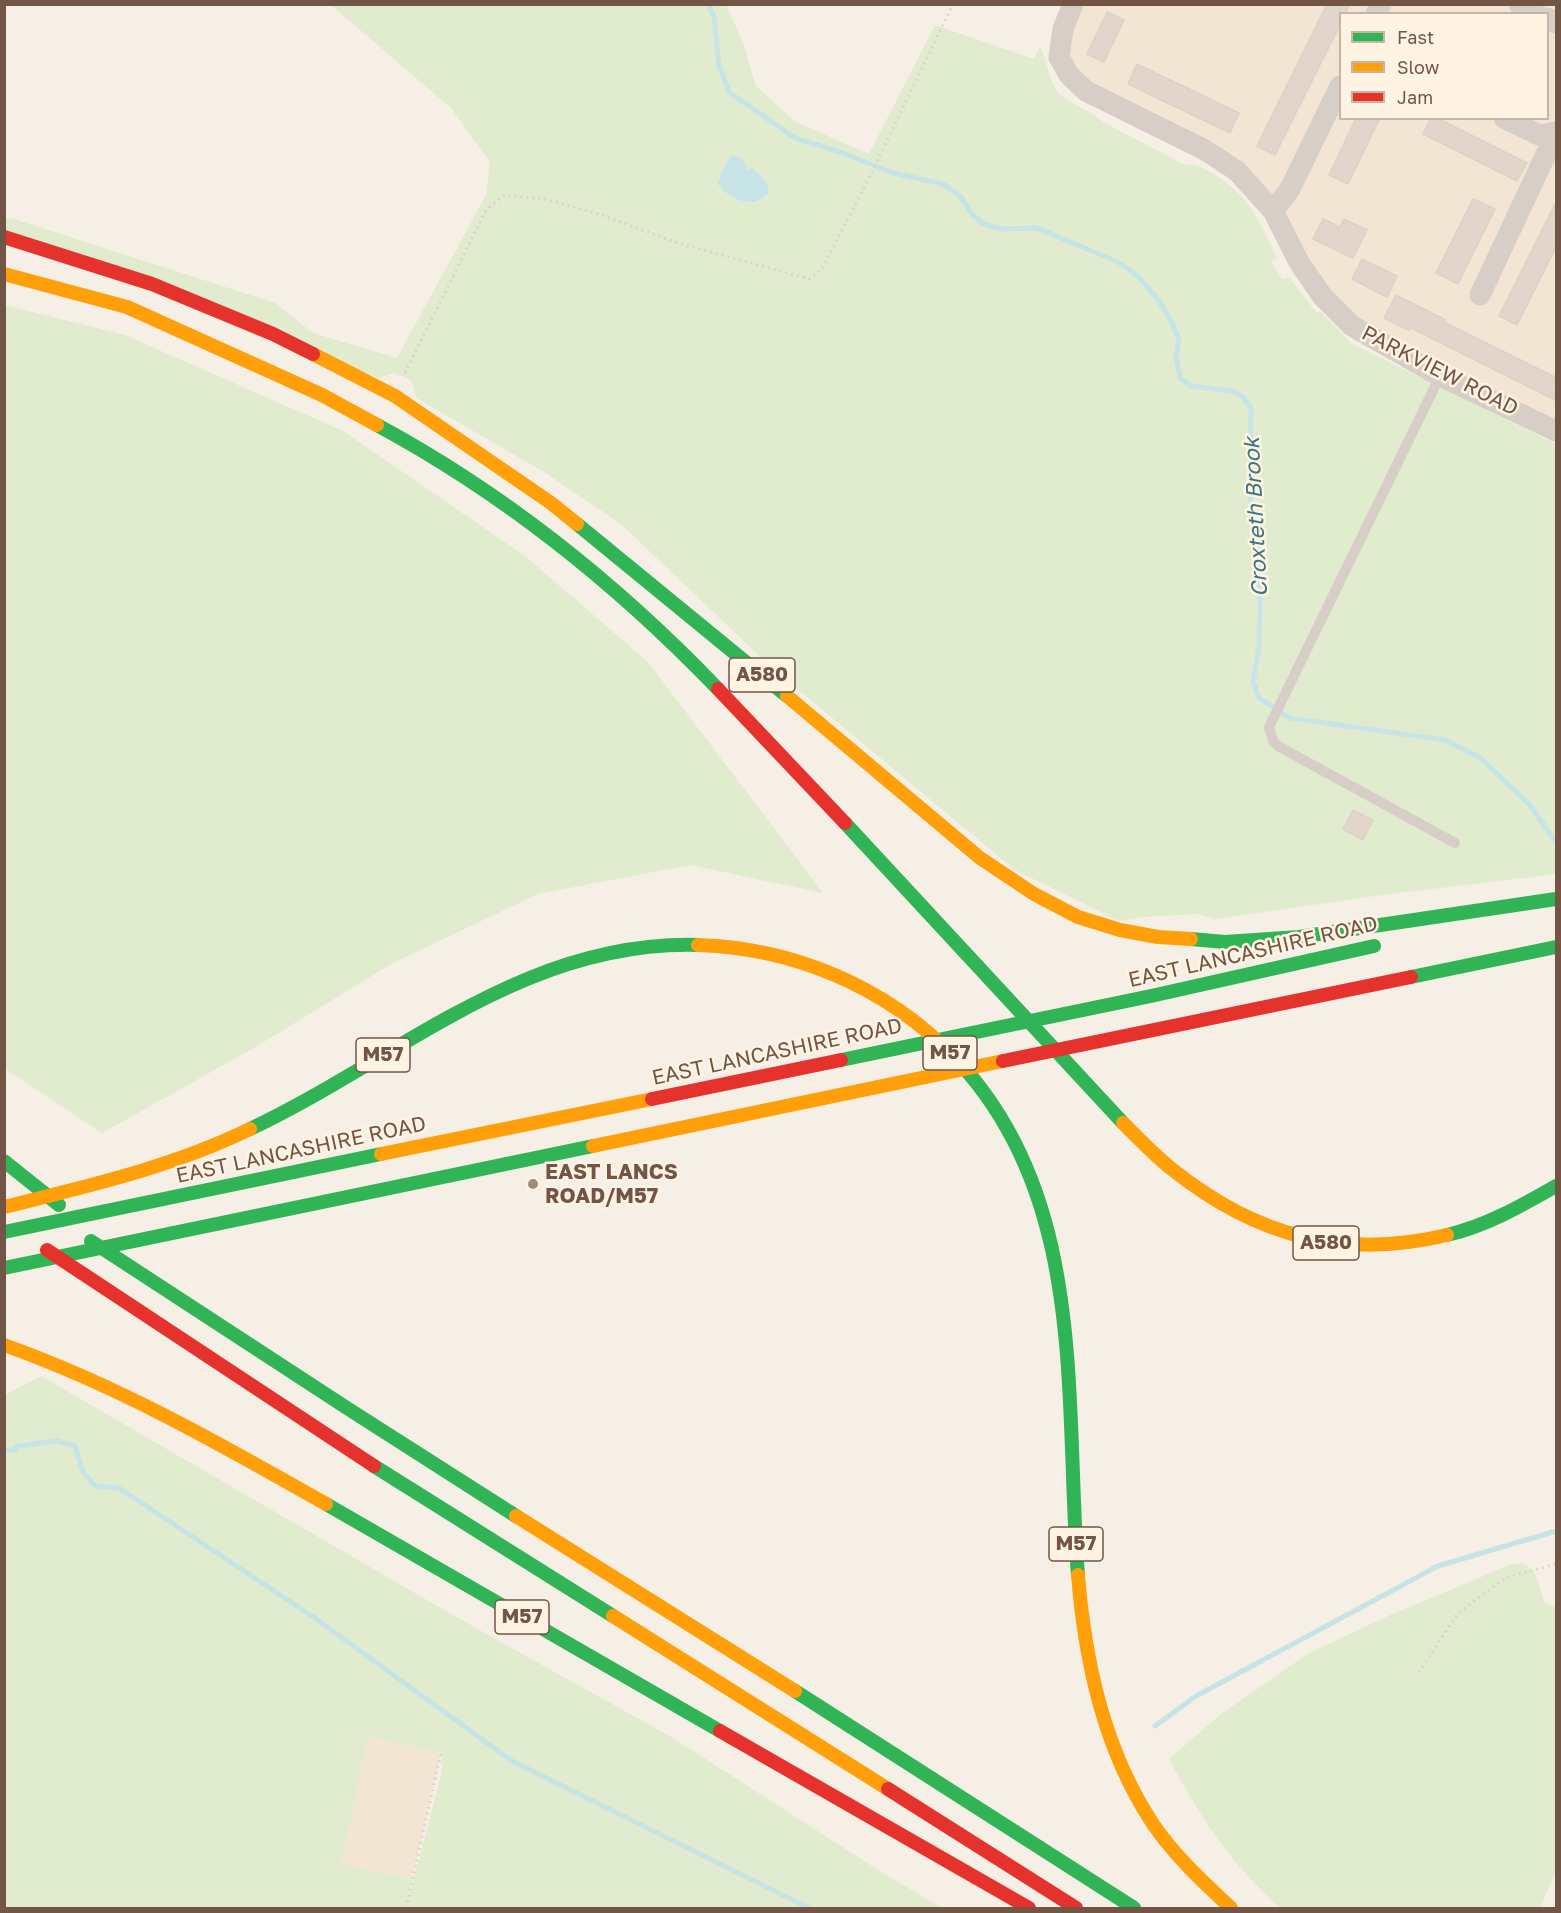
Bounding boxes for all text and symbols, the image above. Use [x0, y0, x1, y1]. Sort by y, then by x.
legend [1339, 12, 1549, 120]
text: Fast [1397, 26, 1434, 48]
text: Slow [1397, 56, 1439, 78]
text: Jam [1397, 86, 1433, 108]
street label: PARKVIEW ROAD [1358, 321, 1522, 421]
water label: Croxteth Brook [1239, 436, 1273, 598]
road number: A580 [729, 658, 795, 692]
street label: EAST LANCASHIRE ROAD [1126, 911, 1380, 993]
street label: EAST LANCASHIRE ROAD [650, 1013, 904, 1091]
road number: M57 [923, 1036, 977, 1070]
road number: M57 [356, 1038, 410, 1072]
street label: EAST LANCASHIRE ROAD [174, 1111, 428, 1189]
place label: EAST LANCS ROAD/M57 [545, 1159, 678, 1209]
marker: EAST LANCS ROAD/M57 [526, 1177, 540, 1191]
road number: A580 [1293, 1226, 1359, 1260]
road number: M57 [1049, 1527, 1103, 1561]
road number: M57 [495, 1600, 549, 1634]

